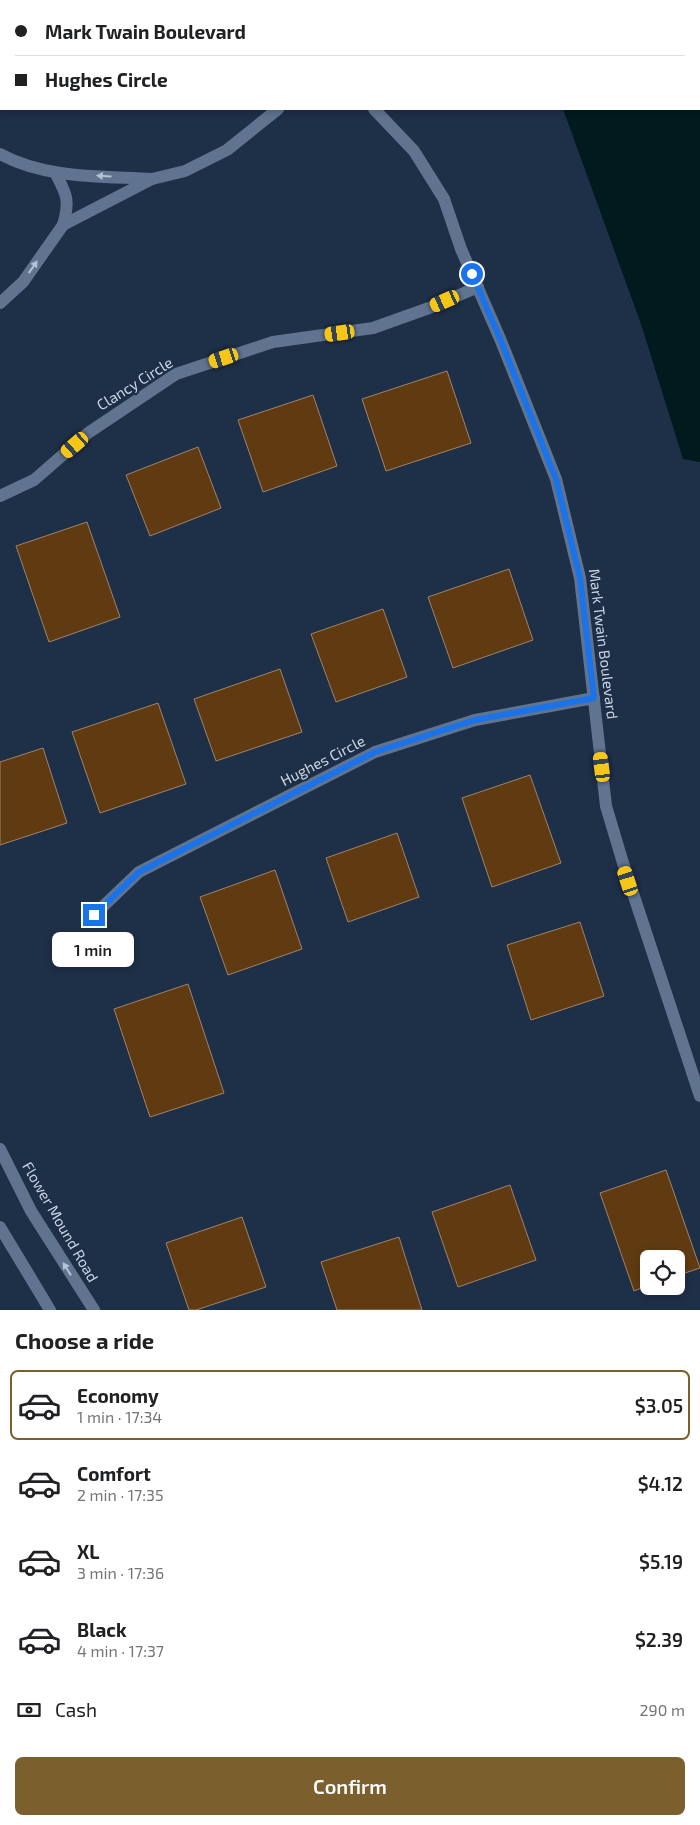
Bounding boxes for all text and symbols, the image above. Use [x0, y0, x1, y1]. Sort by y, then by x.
text: Mark Twain Boulevard [45, 20, 246, 43]
text: Hughes Circle [45, 68, 168, 91]
one-way arrow [95, 171, 111, 179]
one-way arrow [28, 260, 38, 274]
route start [461, 263, 483, 285]
car [428, 288, 461, 314]
car [324, 323, 355, 343]
car [207, 346, 240, 370]
street label: Clancy Circle [93, 353, 176, 414]
car [58, 429, 91, 461]
street label: Mark Twain Boulevard [586, 568, 622, 720]
street label: Hughes Circle [277, 731, 368, 789]
car [592, 751, 611, 783]
car [616, 864, 639, 898]
route end [83, 904, 105, 926]
callout: 1 min [53, 932, 135, 968]
text: 1 min [74, 940, 112, 959]
street label: Flower Mound Road [19, 1158, 103, 1285]
map controls [640, 1250, 685, 1295]
button: locate [640, 1250, 685, 1295]
one-way arrow [63, 1262, 72, 1276]
text: Choose a ride [15, 1327, 154, 1353]
icon: car [17, 1383, 62, 1428]
text: Economy [77, 1384, 159, 1407]
text: $3.05 [635, 1394, 683, 1417]
text: 1 min · 17:34 [77, 1407, 162, 1426]
icon: car [17, 1461, 62, 1506]
text: Comfort [77, 1462, 151, 1485]
text: $4.12 [638, 1472, 683, 1495]
text: 2 min · 17:35 [77, 1485, 164, 1504]
icon: car [17, 1539, 62, 1584]
text: XL [77, 1540, 99, 1563]
text: $5.19 [639, 1550, 683, 1573]
text: 3 min · 17:36 [77, 1563, 164, 1582]
icon: car [17, 1617, 62, 1662]
text: Black [77, 1618, 127, 1641]
text: $2.39 [635, 1628, 683, 1651]
text: 4 min · 17:37 [77, 1641, 164, 1660]
icon: cash [15, 1696, 43, 1724]
text: Cash [55, 1698, 97, 1721]
text: 290 m [640, 1700, 685, 1719]
button: Confirm [15, 1757, 685, 1815]

